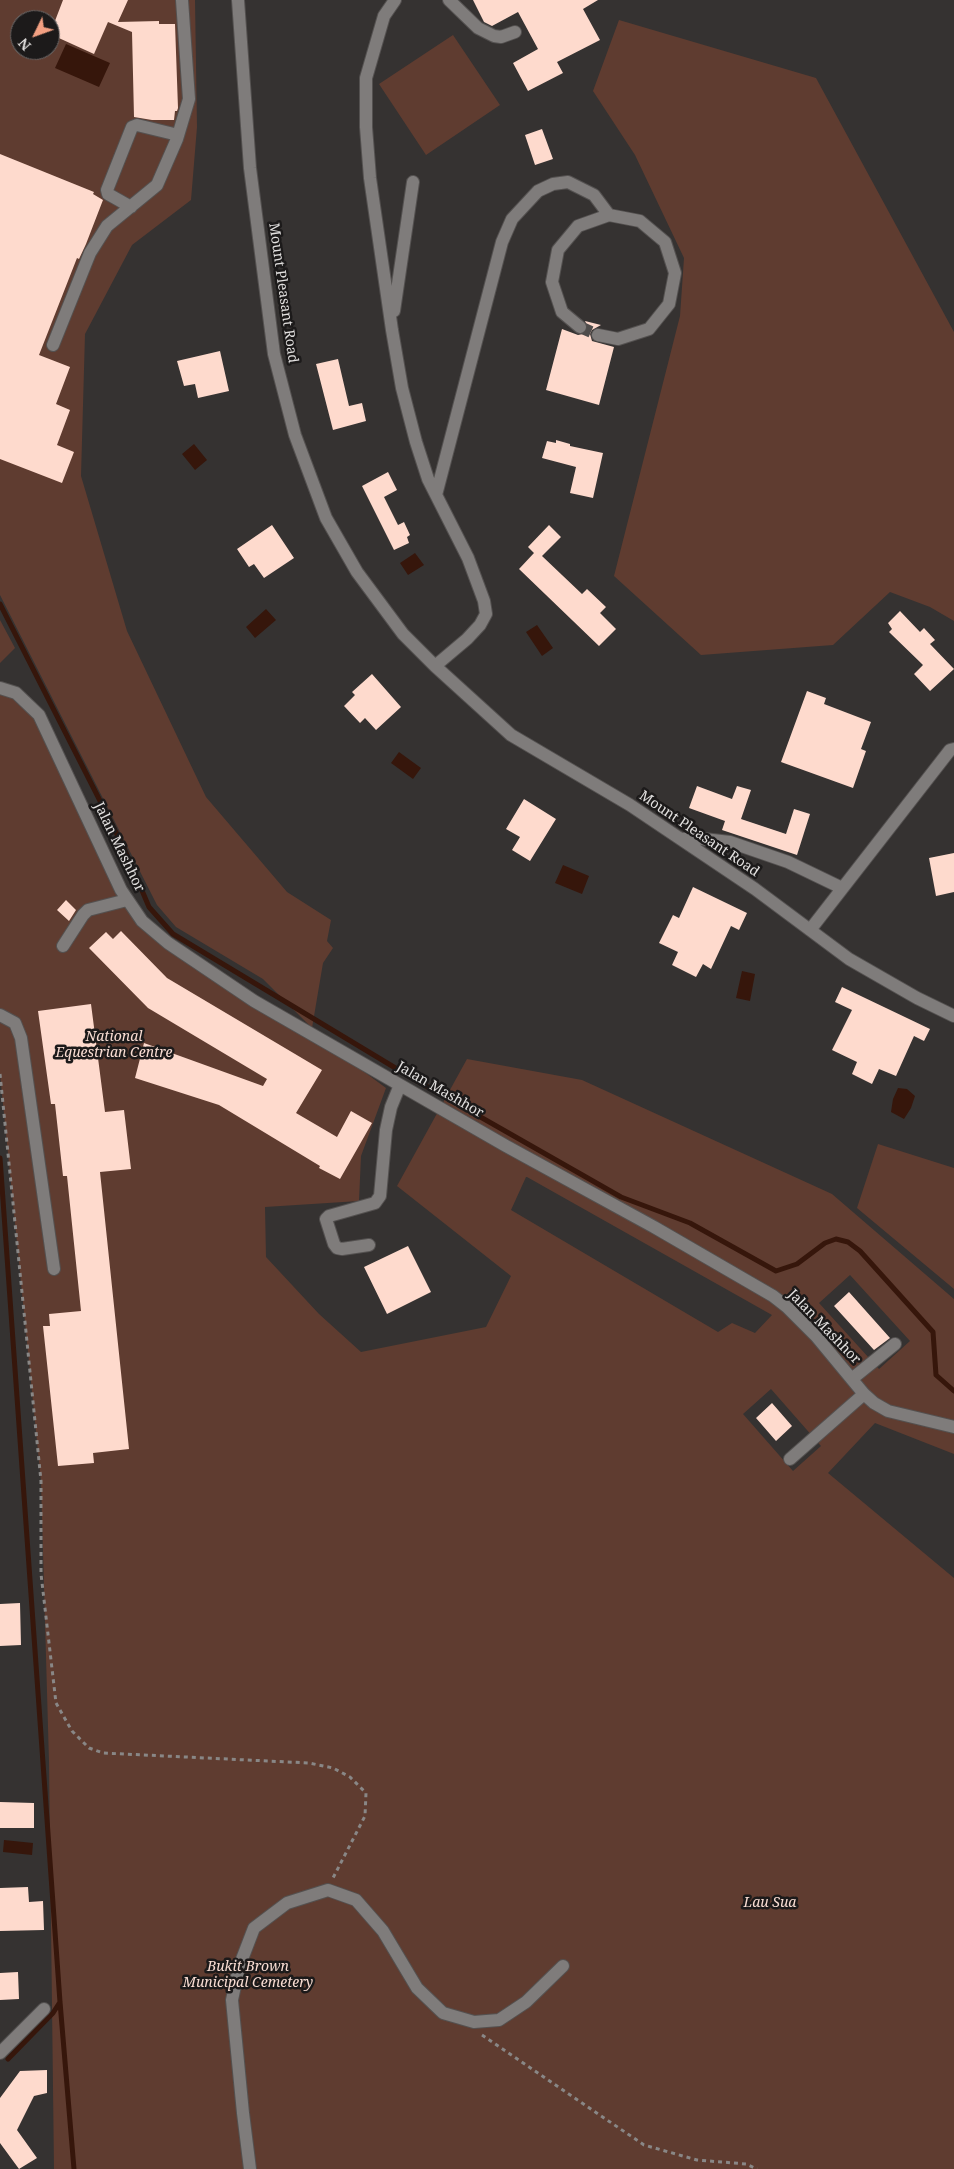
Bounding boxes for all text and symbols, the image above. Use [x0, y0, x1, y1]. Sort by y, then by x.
north arrow [10, 10, 60, 60]
text: N [13, 34, 35, 55]
street label: Mount Pleasant Road [265, 222, 301, 364]
street label: Mount Pleasant Road [636, 788, 762, 880]
street label: Jalan Mashhor [90, 799, 148, 895]
park label: National Equestrian Centre [56, 1029, 172, 1062]
street label: Jalan Mashhor [394, 1058, 486, 1122]
street label: Jalan Mashhor [784, 1286, 864, 1368]
park label: Lau Sua [744, 1895, 796, 1911]
park label: Bukit Brown Municipal Cemetery [183, 1959, 313, 1991]

